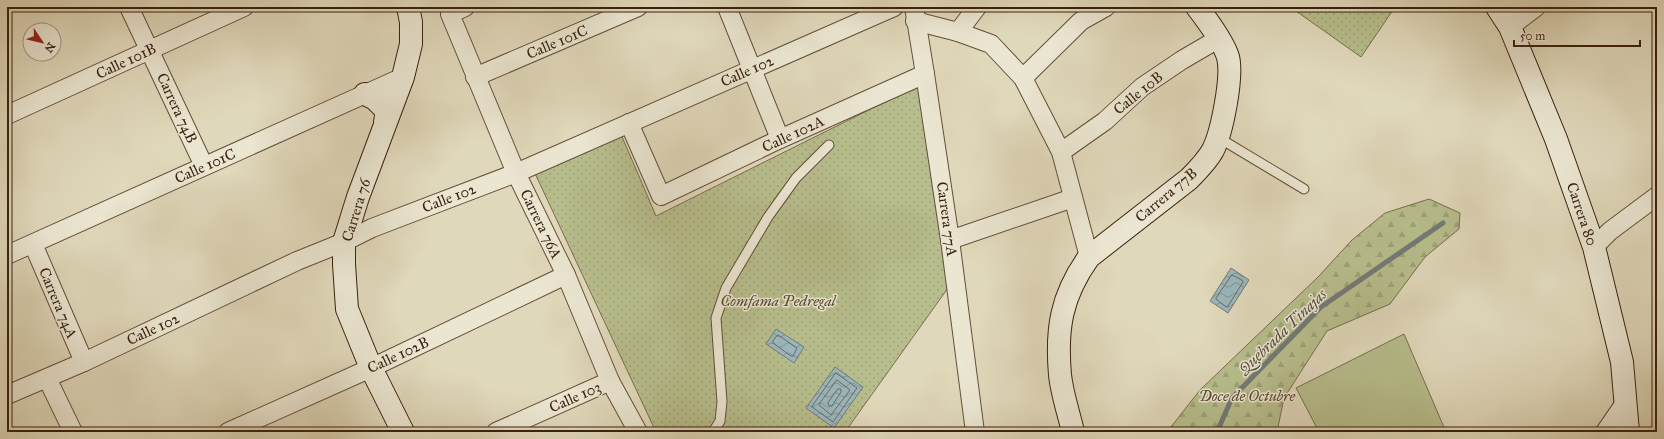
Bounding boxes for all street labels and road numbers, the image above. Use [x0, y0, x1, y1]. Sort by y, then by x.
street label: Calle 101C [524, 21, 590, 63]
street label: Calle 101B [93, 39, 159, 83]
street label: Calle 102 [718, 51, 777, 91]
street label: Calle 10B [1110, 68, 1166, 118]
street label: Carrera 74B [153, 70, 201, 146]
street label: Calle 102A [759, 112, 827, 156]
street label: Calle 101C [172, 145, 238, 187]
street label: Carrera 77B [1131, 164, 1201, 226]
street label: Carrera 76 [338, 175, 374, 244]
street label: Calle 102 [420, 179, 479, 216]
street label: Carrera 77A [933, 180, 961, 258]
street label: Carrera 80 [1563, 180, 1601, 248]
street label: Carrera 76A [516, 186, 566, 262]
street label: Carrera 74A [35, 265, 81, 341]
street label: Calle 102 [124, 309, 183, 349]
street label: Calle 102B [364, 333, 432, 377]
street label: Calle 103 [546, 378, 604, 416]

